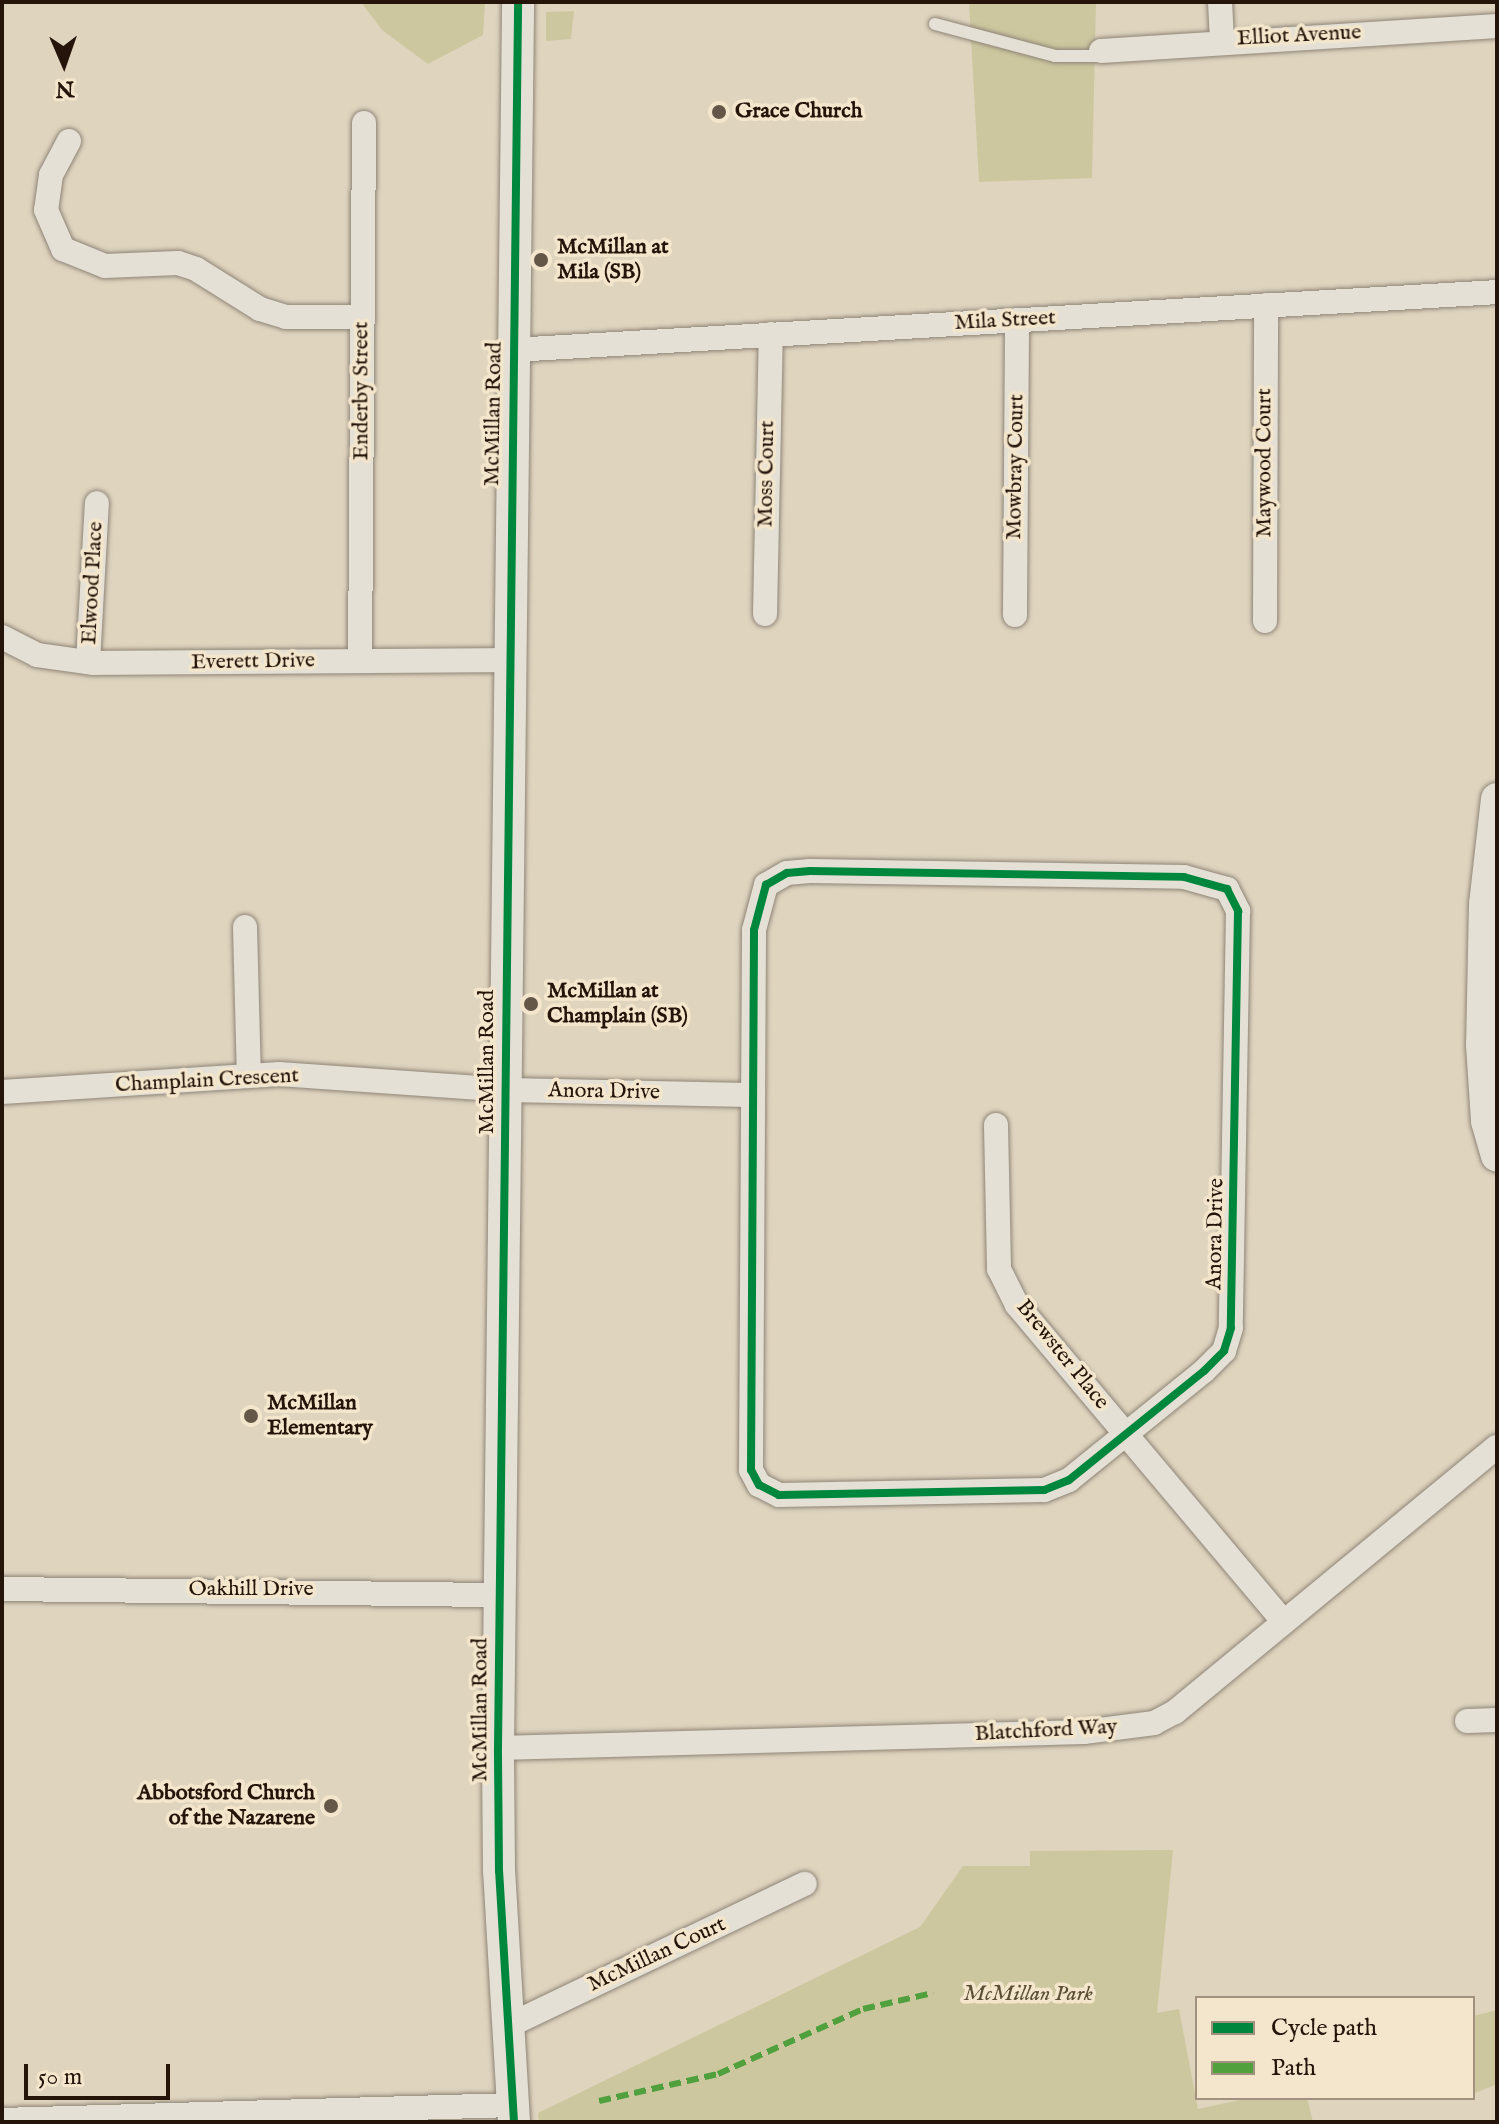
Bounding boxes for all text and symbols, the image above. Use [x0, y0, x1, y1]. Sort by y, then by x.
street label: Elliot Avenue [1236, 20, 1362, 52]
north arrow [24, 24, 104, 104]
text: N [55, 74, 75, 102]
place label: Grace Church [735, 99, 862, 125]
marker: Grace Church [710, 103, 728, 121]
place label: McMillan at Mila (SB) [557, 234, 669, 286]
marker: McMillan at Mila (SB) [532, 251, 550, 269]
street label: Mila Street [954, 305, 1056, 337]
street label: Enderby Street [349, 322, 375, 460]
street label: McMillan Road [480, 342, 508, 486]
street label: Maywood Court [1252, 388, 1278, 538]
street label: Mowbray Court [1002, 394, 1030, 540]
street label: Moss Court [753, 420, 781, 528]
street label: Elwood Place [77, 521, 109, 645]
street label: Everett Drive [191, 648, 315, 676]
place label: McMillan at Champlain (SB) [547, 978, 688, 1030]
street label: McMillan Road [475, 990, 501, 1134]
marker: McMillan at Champlain (SB) [522, 995, 540, 1013]
street label: Champlain Crescent [114, 1063, 300, 1099]
street label: Anora Drive [548, 1078, 660, 1106]
street label: Anora Drive [1202, 1178, 1230, 1290]
street label: Brewster Place [1010, 1295, 1114, 1415]
place label: McMillan Elementary [267, 1390, 373, 1442]
marker: McMillan Elementary [242, 1407, 260, 1425]
street label: Oakhill Drive [188, 1577, 314, 1603]
street label: McMillan Road [468, 1638, 494, 1782]
street label: Blatchford Way [974, 1714, 1118, 1748]
place label: Abbotsford Church of the Nazarene [137, 1780, 315, 1832]
marker: Abbotsford Church of the Nazarene [322, 1797, 340, 1815]
street label: McMillan Court [584, 1912, 730, 1998]
park label: McMillan Park [963, 1982, 1093, 2008]
legend [1195, 1996, 1475, 2100]
text: Cycle path [1271, 2013, 1377, 2044]
scale bar [28, 2048, 174, 2098]
text: Path [1271, 2053, 1316, 2084]
text: 50 m [38, 2062, 82, 2093]

